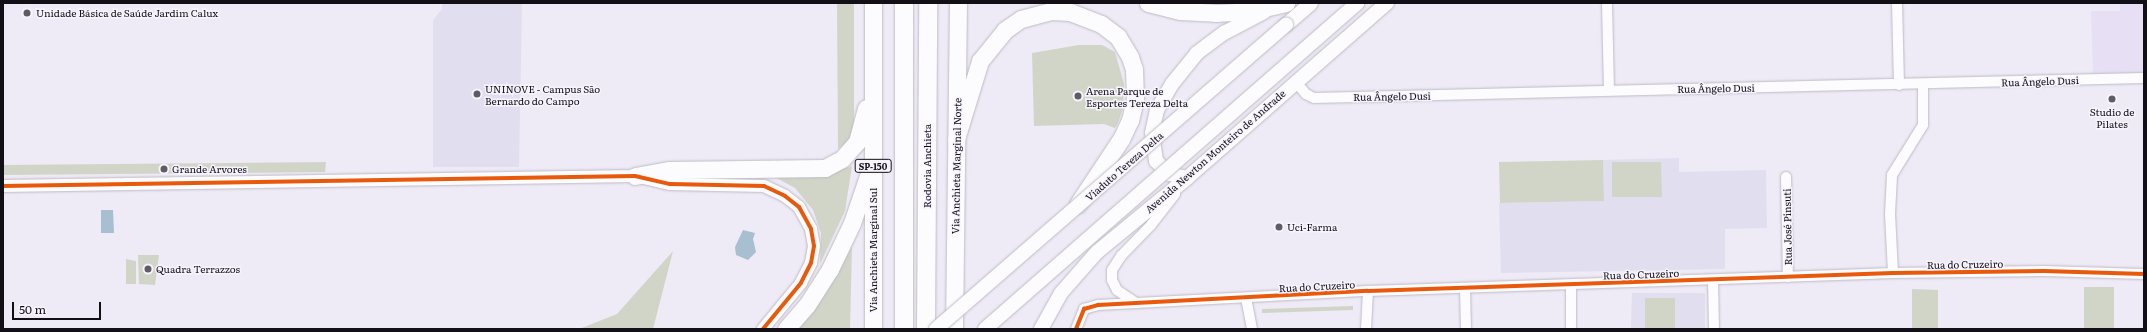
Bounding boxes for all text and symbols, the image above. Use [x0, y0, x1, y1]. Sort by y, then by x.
marker: Unidade Básica de Saúde Jardim Calux [21, 7, 33, 19]
place label: Unidade Básica de Saúde Jardim Calux [36, 7, 218, 19]
street label: Rua Ângelo Dusi [2001, 74, 2079, 88]
street label: Rua Ângelo Dusi [1677, 81, 1755, 95]
place label: UNINOVE - Campus São Bernardo do Campo [485, 82, 600, 106]
place label: Arena Parque de Esportes Tereza Delta [1086, 84, 1188, 108]
street label: Avenida Newton Monteiro de Andrade [1142, 87, 1288, 215]
marker: UNINOVE - Campus São Bernardo do Campo [472, 89, 482, 99]
street label: Rua Ângelo Dusi [1353, 89, 1431, 103]
marker: Arena Parque de Esportes Tereza Delta [1073, 91, 1083, 101]
marker: Studio de Pilates [2107, 94, 2117, 104]
street label: Via Anchieta Marginal Norte [949, 98, 963, 234]
place label: Studio de Pilates [2090, 105, 2134, 128]
street label: Rodovia Anchieta [921, 124, 933, 208]
street label: Viaduto Tereza Delta [1083, 129, 1165, 203]
road number: SP-150 [854, 159, 892, 173]
place label: Grande Arvores [172, 163, 247, 175]
marker: Grande Arvores [159, 164, 169, 174]
street label: Via Anchieta Marginal Sul [867, 188, 879, 312]
street label: Rua José Pinsuti [1780, 188, 1794, 266]
place label: Uci-Farma [1287, 221, 1337, 233]
marker: Uci-Farma [1274, 222, 1284, 232]
street label: Rua do Cruzeiro [1927, 257, 2003, 271]
place label: Quadra Terrazzos [156, 263, 240, 275]
marker: Quadra Terrazzos [143, 264, 153, 274]
street label: Rua do Cruzeiro [1603, 267, 1679, 281]
street label: Rua do Cruzeiro [1279, 278, 1355, 294]
scale bar [14, 294, 103, 320]
text: 50 m [19, 300, 46, 318]

